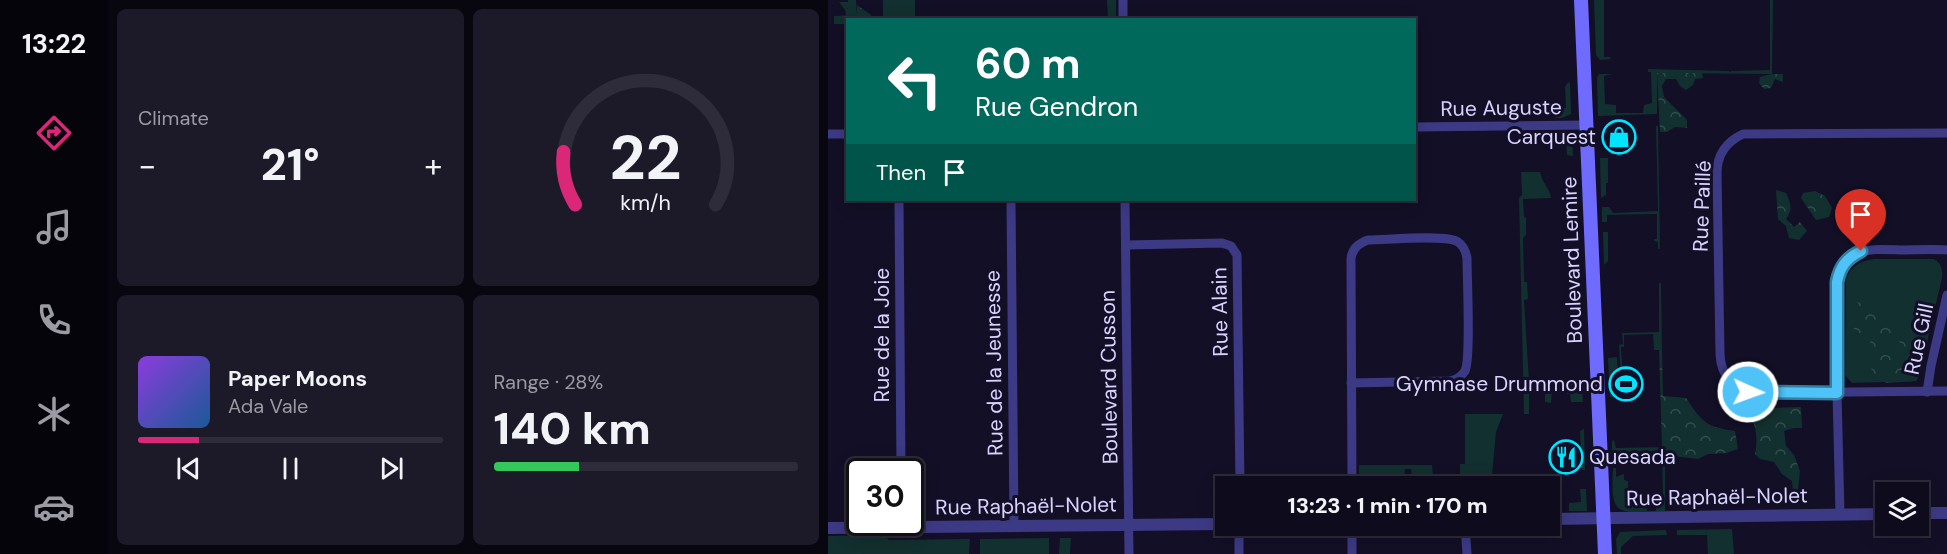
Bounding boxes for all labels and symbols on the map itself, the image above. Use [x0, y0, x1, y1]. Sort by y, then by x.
street label: Rue Auguste [1440, 93, 1562, 123]
shop icon: Carquest [1601, 119, 1637, 155]
place label: Carquest [1507, 123, 1596, 151]
street label: Rue Paillé [1686, 160, 1718, 252]
street label: Boulevard Lemire [1555, 176, 1589, 344]
pin [1835, 189, 1886, 251]
street label: Rue Alain [1205, 267, 1235, 357]
street label: Rue de la Joie [868, 268, 896, 402]
street label: Rue de la Jeunesse [978, 270, 1010, 456]
street label: Boulevard Cusson [1093, 290, 1125, 464]
street label: Rue Gill [1898, 301, 1940, 377]
position arrow [1716, 360, 1780, 424]
sports icon: Gymnase Drummond [1608, 366, 1644, 402]
place label: Gymnase Drummond [1396, 370, 1603, 398]
restaurant icon: Quesada [1548, 439, 1584, 475]
place label: Quesada [1589, 443, 1676, 471]
speed limit sign: 30 [846, 458, 924, 536]
street label: Rue Raphaël-Nolet [1626, 481, 1808, 513]
street label: Rue Raphaël-Nolet [935, 490, 1117, 522]

